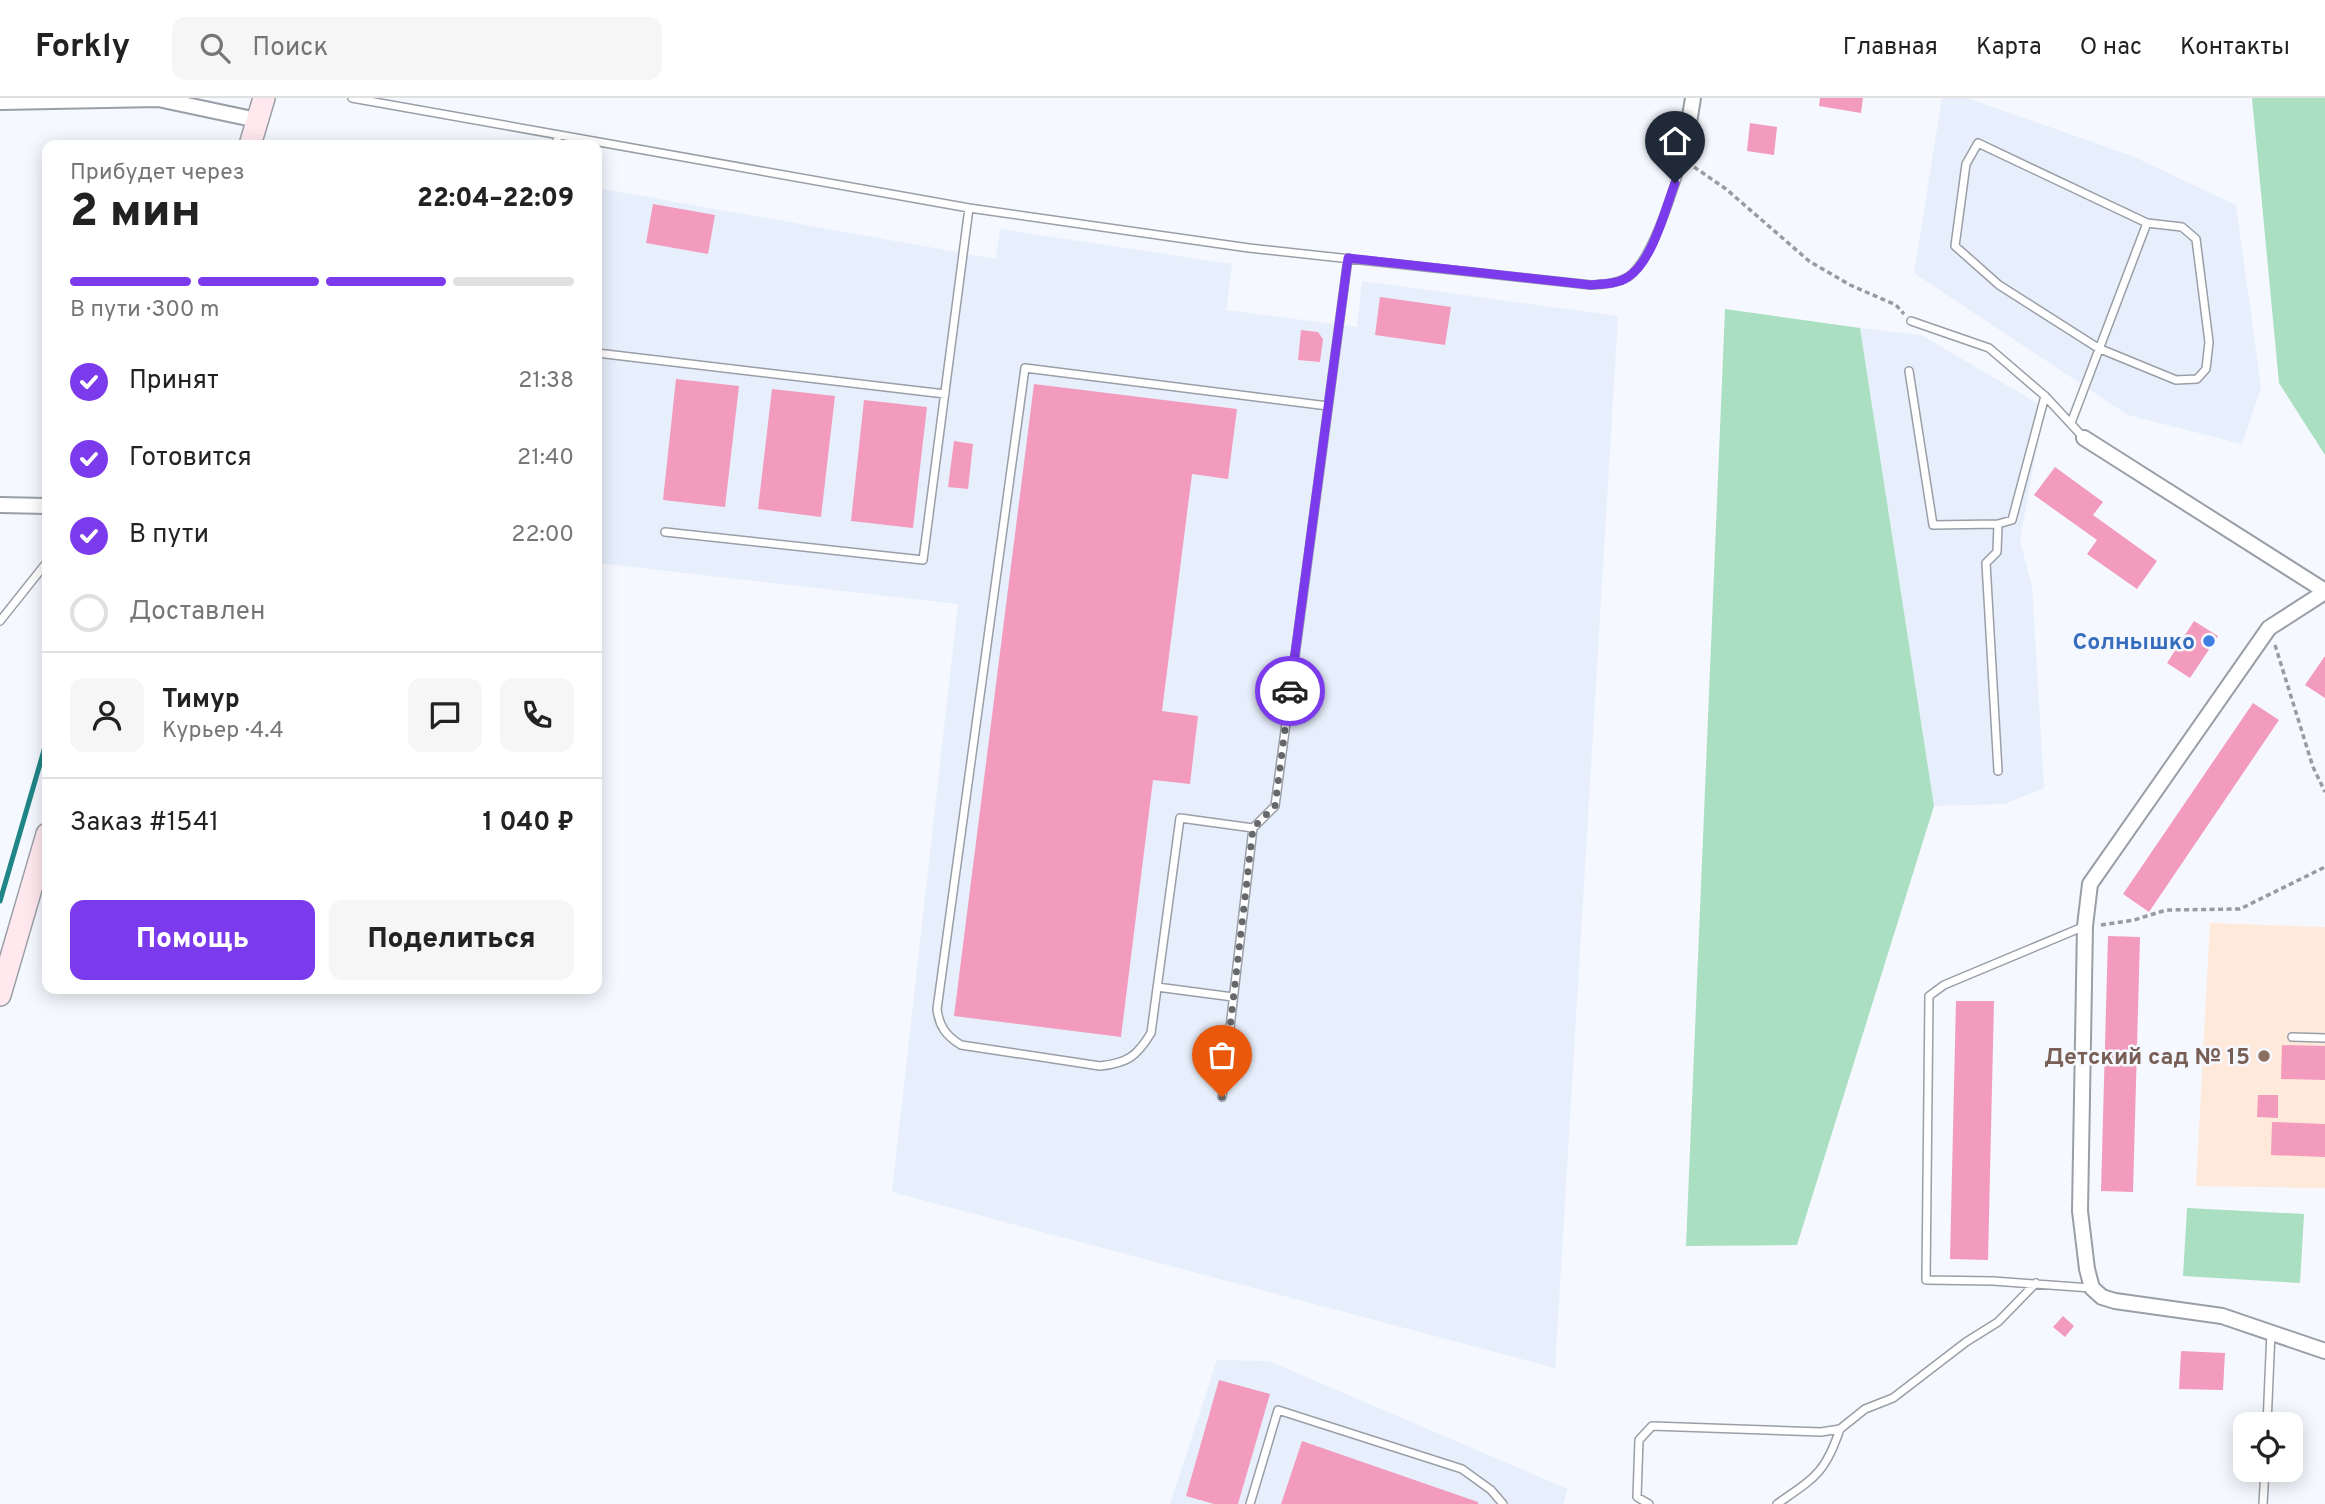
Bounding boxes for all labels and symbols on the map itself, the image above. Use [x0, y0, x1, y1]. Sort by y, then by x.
pin [1645, 111, 1705, 183]
place label: Солнышко [2073, 629, 2195, 658]
marker: Солнышко [2201, 633, 2217, 649]
courier [1255, 656, 1325, 726]
pin [1192, 1025, 1252, 1097]
place label: Детский сад № 15 [2044, 1044, 2250, 1073]
marker: Детский сад № 15 [2256, 1048, 2272, 1064]

